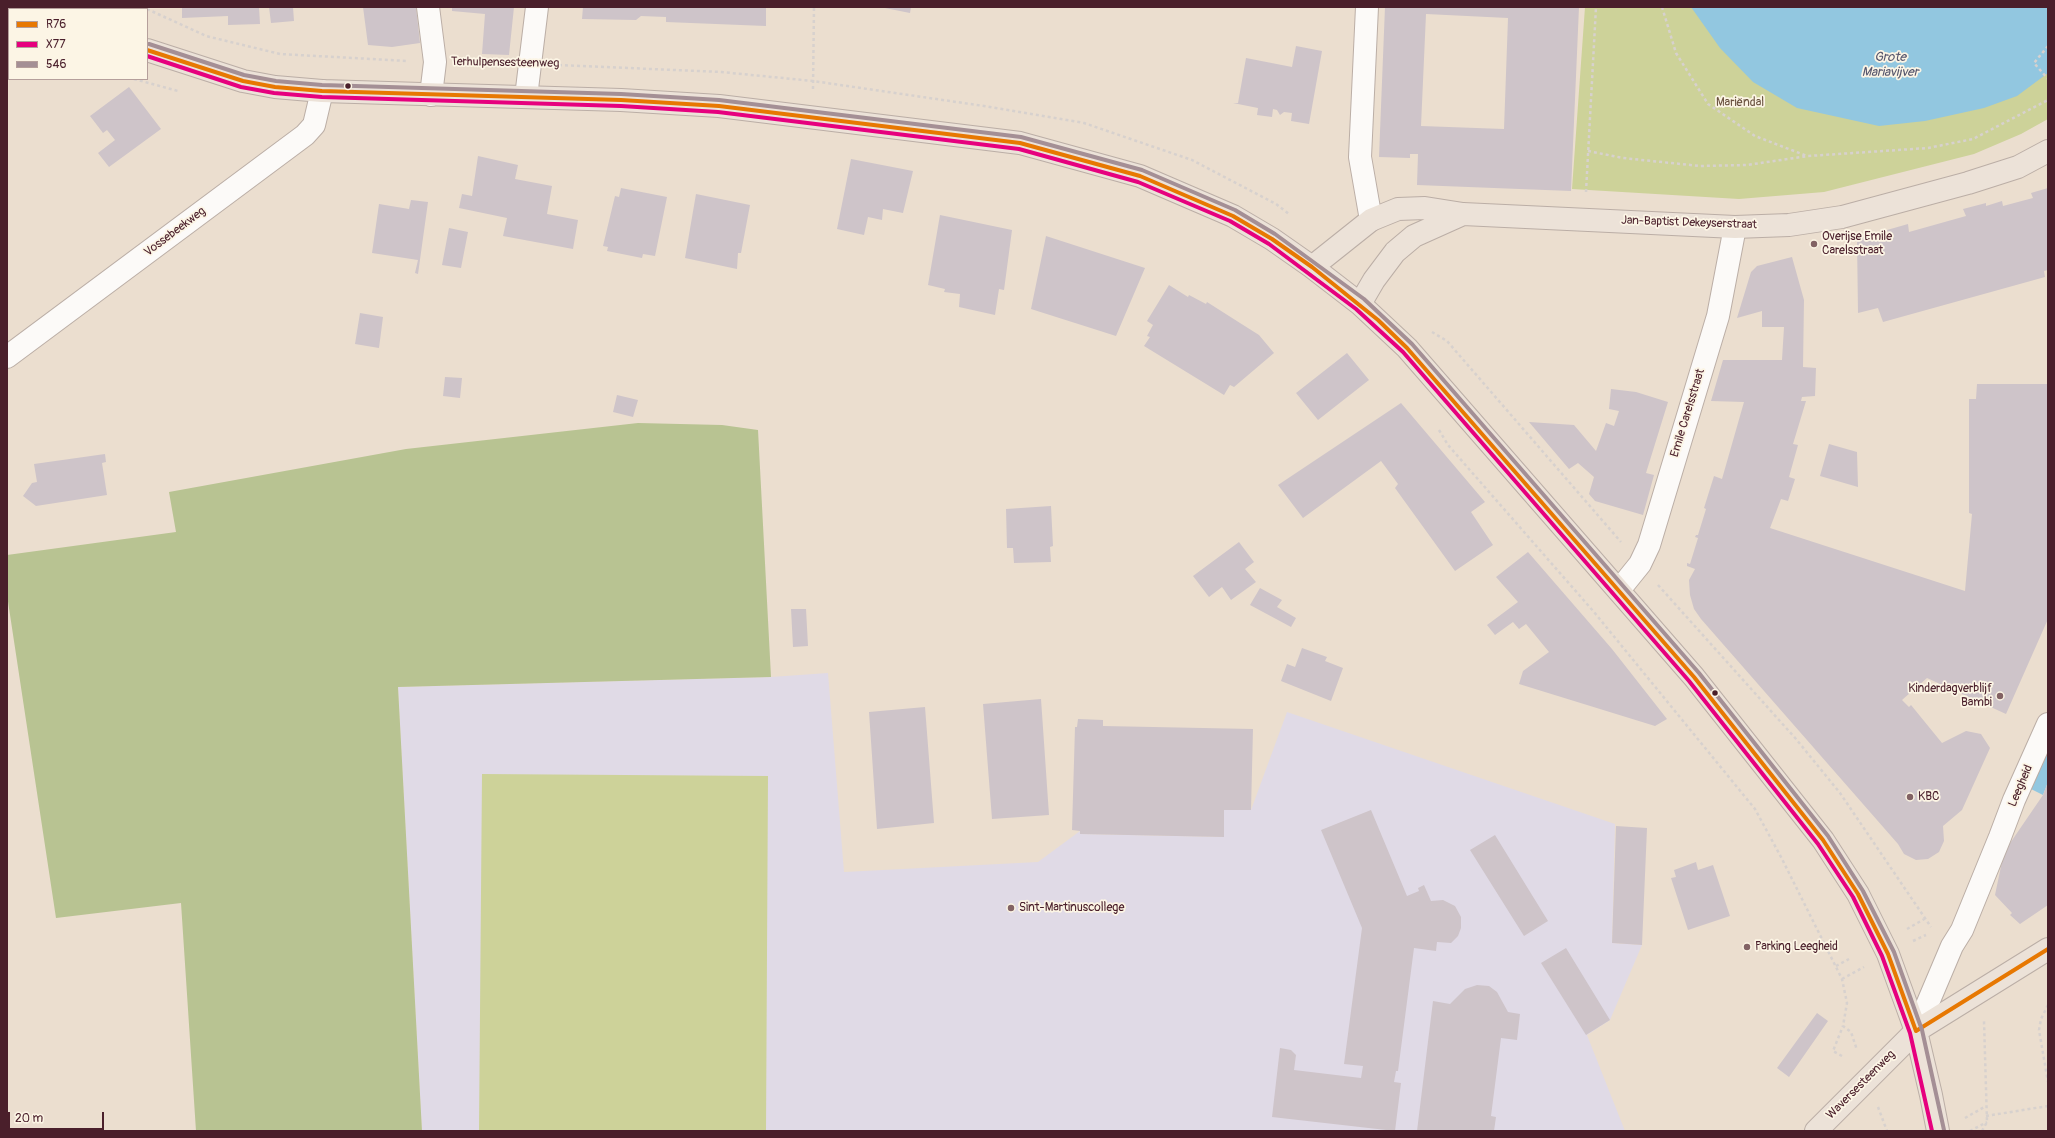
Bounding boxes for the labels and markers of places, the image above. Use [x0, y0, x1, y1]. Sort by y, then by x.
unlabelled marker [343, 81, 353, 91]
place label: Overijse Emile Carelsstraat [1822, 230, 1892, 258]
marker: Overijse Emile Carelsstraat [1809, 239, 1819, 249]
place label: Kinderdagverblijf Bambi [1908, 682, 1992, 710]
unlabelled marker [1710, 688, 1720, 698]
marker: Kinderdagverblijf Bambi [1995, 691, 2005, 701]
place label: KBC [1918, 790, 1939, 804]
marker: KBC [1905, 792, 1915, 802]
place label: Sint-Martinuscollege [1019, 901, 1124, 915]
marker: Sint-Martinuscollege [1006, 903, 1016, 913]
place label: Parking Leegheid [1755, 940, 1838, 954]
marker: Parking Leegheid [1742, 942, 1752, 952]

